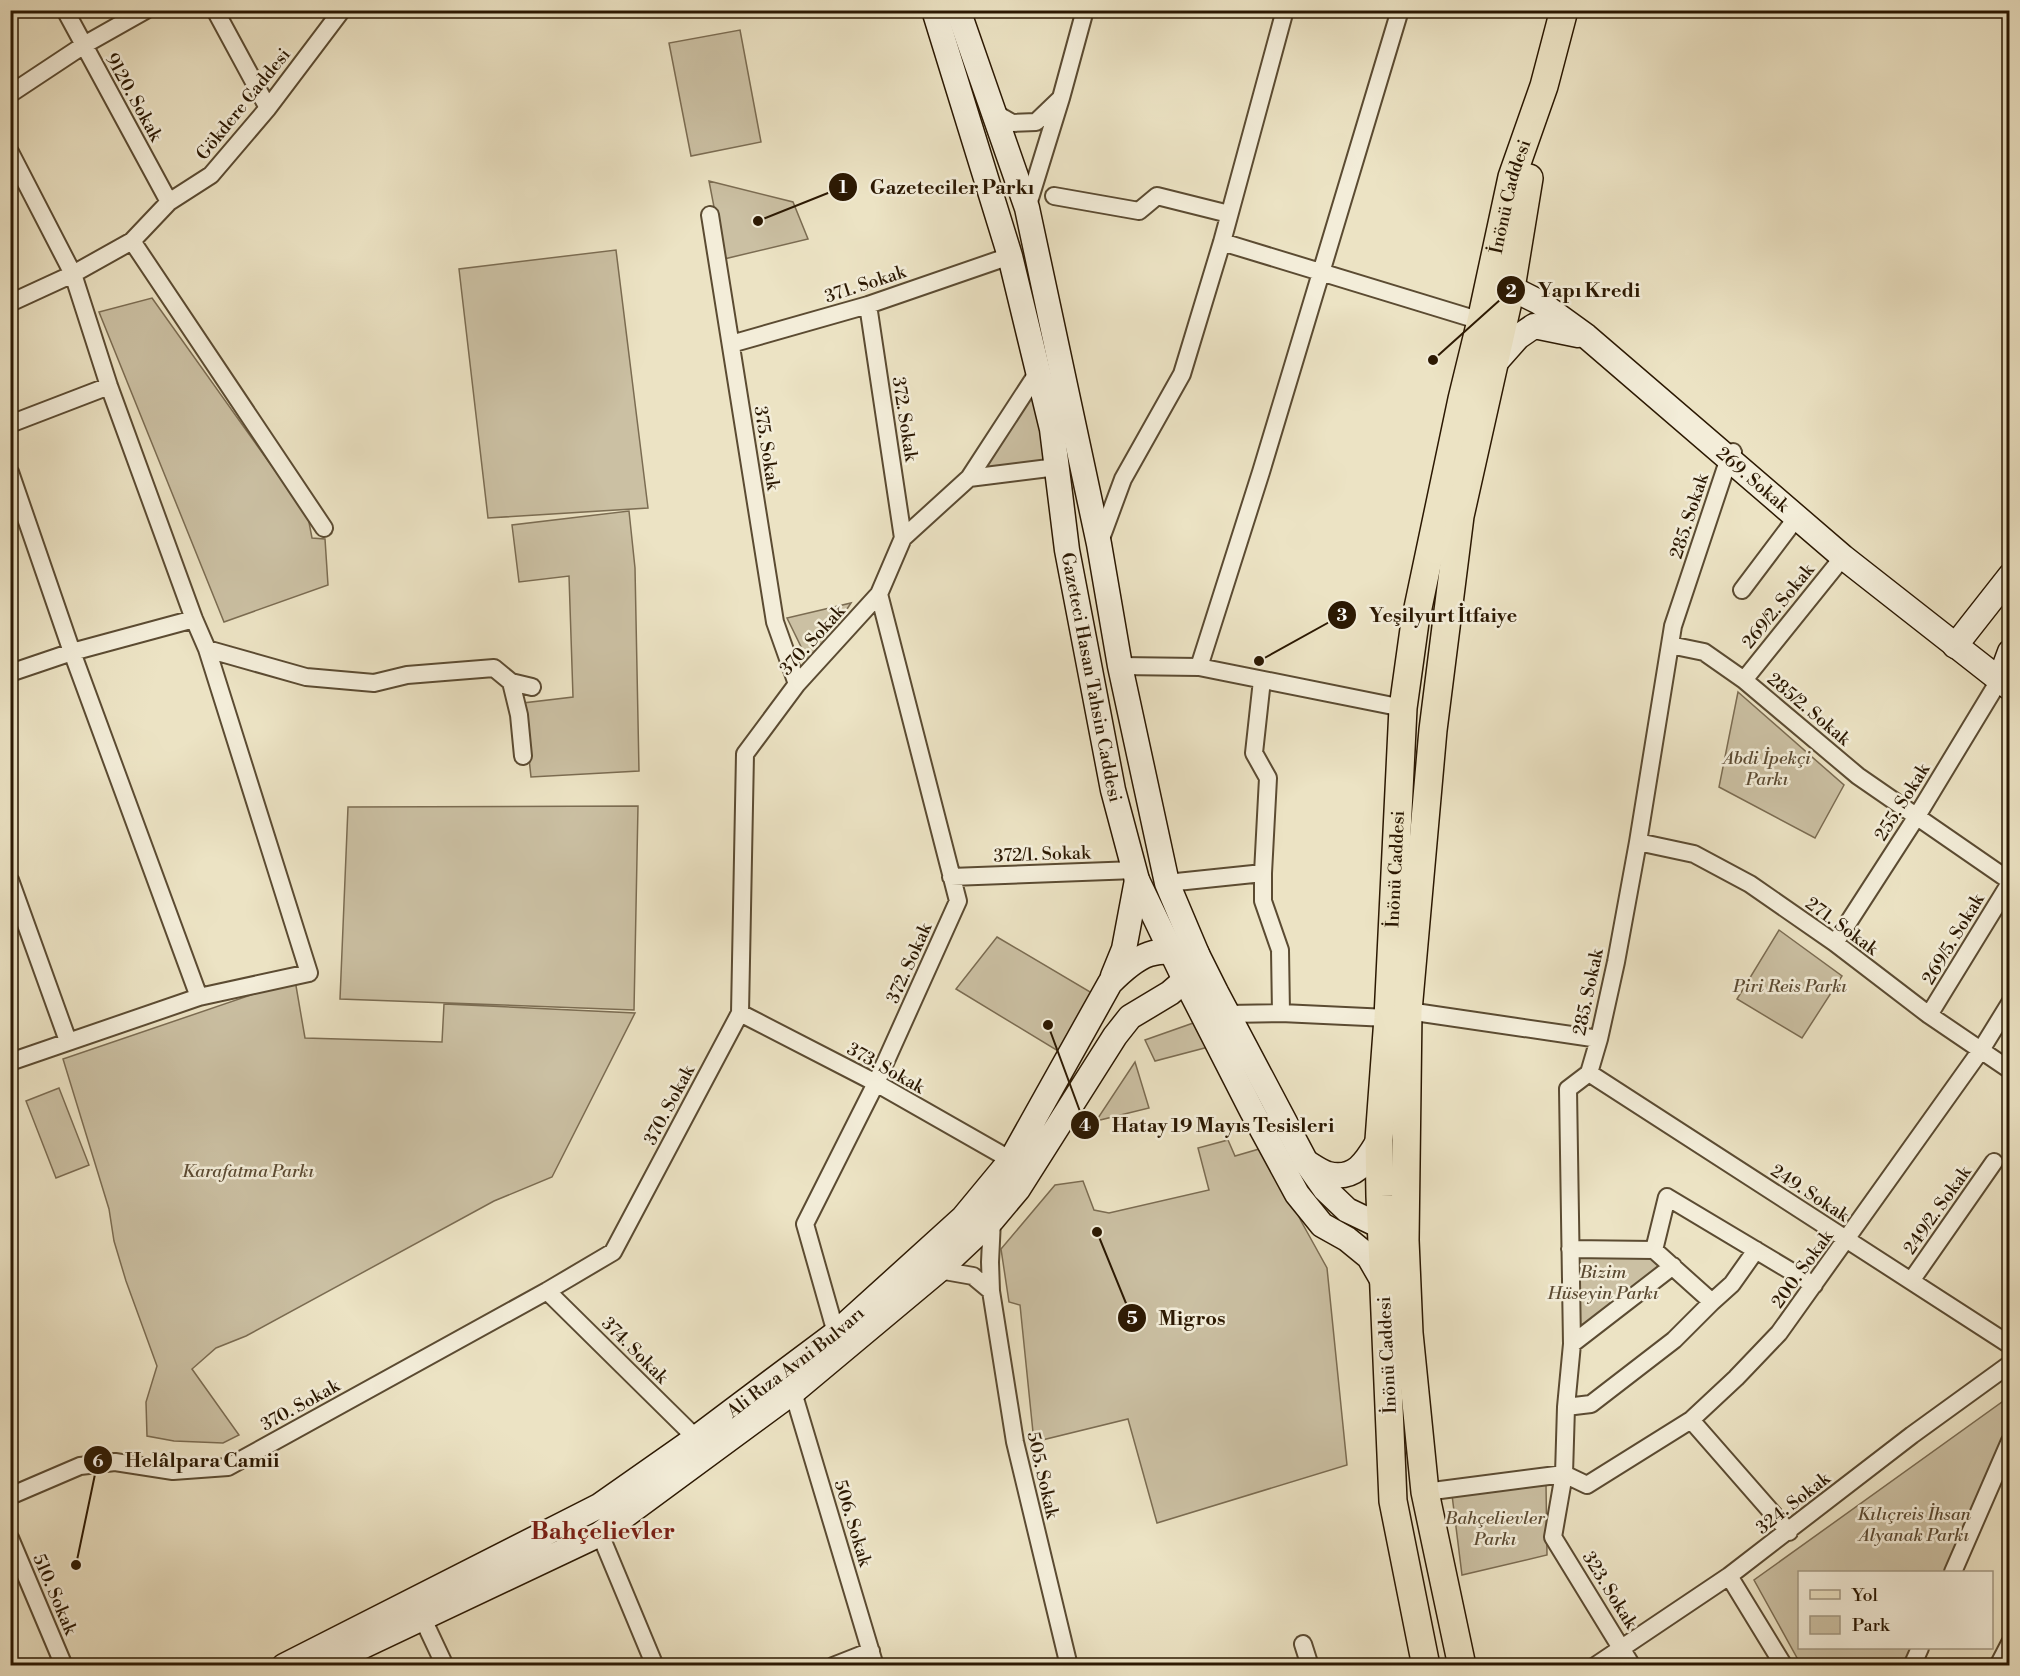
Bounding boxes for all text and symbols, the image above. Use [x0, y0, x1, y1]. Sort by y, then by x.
street label: Gökdere Caddesi [191, 44, 296, 165]
street label: 9120. Sokak [100, 49, 168, 147]
street label: İnönü Caddesi [1485, 136, 1536, 256]
callout: Gazeteciler Parkı [828, 168, 1046, 206]
text: 1 [839, 176, 848, 199]
text: Gazeteciler Parkı [870, 176, 1035, 201]
street label: 371. Sokak [822, 260, 910, 308]
callout: Yapı Kredi [1496, 271, 1652, 309]
text: Yapı Kredi [1538, 279, 1641, 304]
text: 2 [1505, 280, 1517, 303]
street label: 372. Sokak [886, 375, 923, 465]
street label: 375. Sokak [749, 404, 785, 493]
street label: 269. Sokak [1711, 442, 1795, 519]
street label: 285. Sokak [1665, 469, 1714, 562]
street label: Gazeteci Hasan Tahsin Caddesi [1056, 551, 1127, 805]
street label: 269/2. Sokak [1737, 558, 1821, 653]
callout: Yeşilyurt İtfaiye [1327, 596, 1529, 634]
street label: 370. Sokak [775, 599, 851, 680]
text: Yeşilyurt İtfaiye [1369, 602, 1517, 629]
text: 3 [1337, 604, 1348, 627]
street label: 285/2. Sokak [1762, 668, 1856, 752]
park label: Abdi İpekçi Parkı [1721, 747, 1811, 791]
street label: 255. Sokak [1870, 758, 1936, 845]
street label: İnönü Caddesi [1381, 810, 1410, 928]
street label: 372/1. Sokak [993, 841, 1092, 868]
street label: 269/5. Sokak [1917, 888, 1990, 989]
street label: 271. Sokak [1801, 892, 1884, 962]
street label: 372. Sokak [882, 918, 938, 1007]
street label: 285. Sokak [1568, 945, 1609, 1037]
park label: Piri Reis Parkı [1732, 975, 1847, 998]
street label: 373. Sokak [843, 1038, 930, 1100]
street label: 370. Sokak [639, 1060, 701, 1149]
callout: Hatay 19 Mayıs Tesisleri [1070, 1106, 1347, 1144]
text: 4 [1079, 1114, 1091, 1137]
text: Hatay 19 Mayıs Tesisleri [1112, 1114, 1335, 1139]
park label: Karafatma Parkı [182, 1160, 314, 1183]
street label: 249. Sokak [1766, 1160, 1855, 1228]
street label: 249/2. Sokak [1899, 1160, 1977, 1259]
street label: 200. Sokak [1766, 1224, 1839, 1313]
park label: Bizim Hüseyin Parkı [1546, 1261, 1659, 1305]
street label: İnönü Caddesi [1373, 1296, 1402, 1414]
callout: Migros [1117, 1299, 1238, 1337]
street label: Ali Rıza Avni Bulvarı [721, 1302, 870, 1424]
text: 5 [1126, 1307, 1138, 1330]
text: Migros [1158, 1307, 1226, 1332]
street label: 374. Sokak [596, 1312, 674, 1390]
street label: 370. Sokak [257, 1374, 345, 1437]
street label: 505. Sokak [1021, 1429, 1064, 1522]
callout: Helâlpara Camii [83, 1441, 291, 1479]
text: Helâlpara Camii [125, 1449, 280, 1474]
text: 6 [92, 1450, 104, 1473]
street label: 324. Sokak [1752, 1466, 1836, 1539]
street label: 506. Sokak [828, 1477, 877, 1571]
park label: Kılıçreis İhsan Alyanak Parkı [1857, 1503, 1972, 1547]
park label: Bahçelievler Parkı [1444, 1507, 1545, 1551]
district label: Bahçelievler [531, 1517, 675, 1547]
street label: 323. Sokak [1577, 1547, 1643, 1635]
street label: 510. Sokak [27, 1550, 83, 1640]
legend [1798, 1571, 1993, 1649]
text: Yol [1851, 1584, 1879, 1607]
text: Park [1852, 1614, 1891, 1637]

